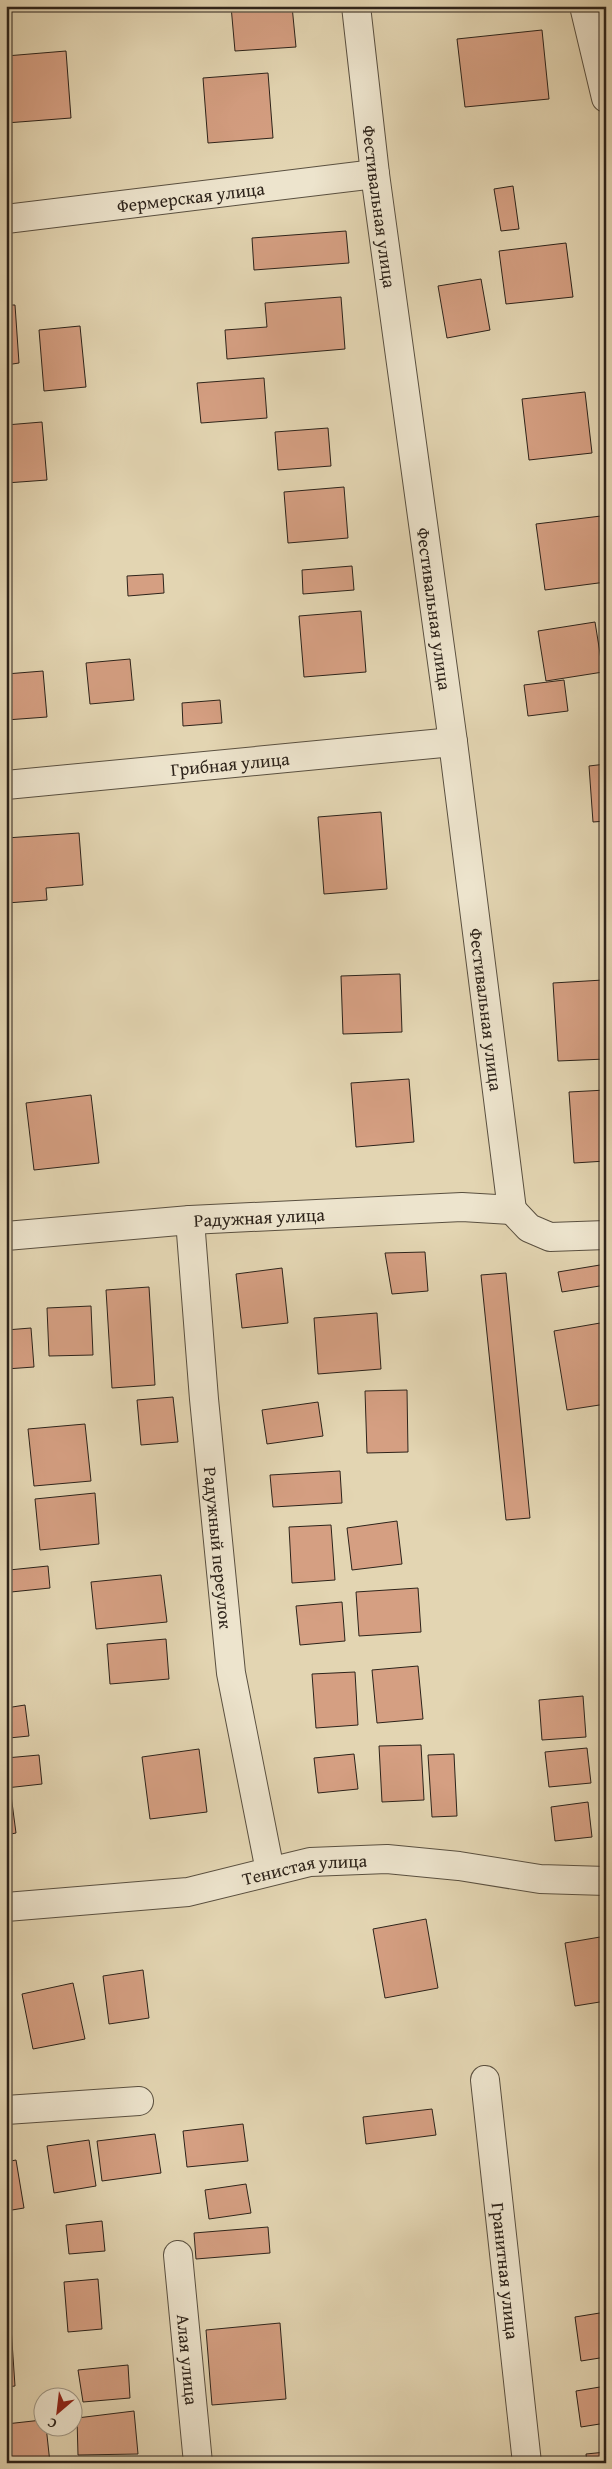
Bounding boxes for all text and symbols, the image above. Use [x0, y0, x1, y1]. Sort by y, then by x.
street label: Фестивальная улица [356, 124, 404, 290]
street label: Фермерская улица [115, 174, 266, 219]
street label: Фестивальная улица [410, 526, 459, 692]
street label: Грибная улица [169, 744, 291, 783]
street label: Фестивальная улица [463, 926, 510, 1093]
street label: Радужная улица [193, 1200, 326, 1233]
street label: Радужный переулок [197, 1465, 240, 1631]
street label: Тенистая улица [239, 1846, 368, 1892]
street label: Гранитная улица [485, 2201, 527, 2341]
street label: Алая улица [170, 2313, 206, 2407]
north arrow [32, 2386, 82, 2436]
text: С [44, 2413, 60, 2434]

